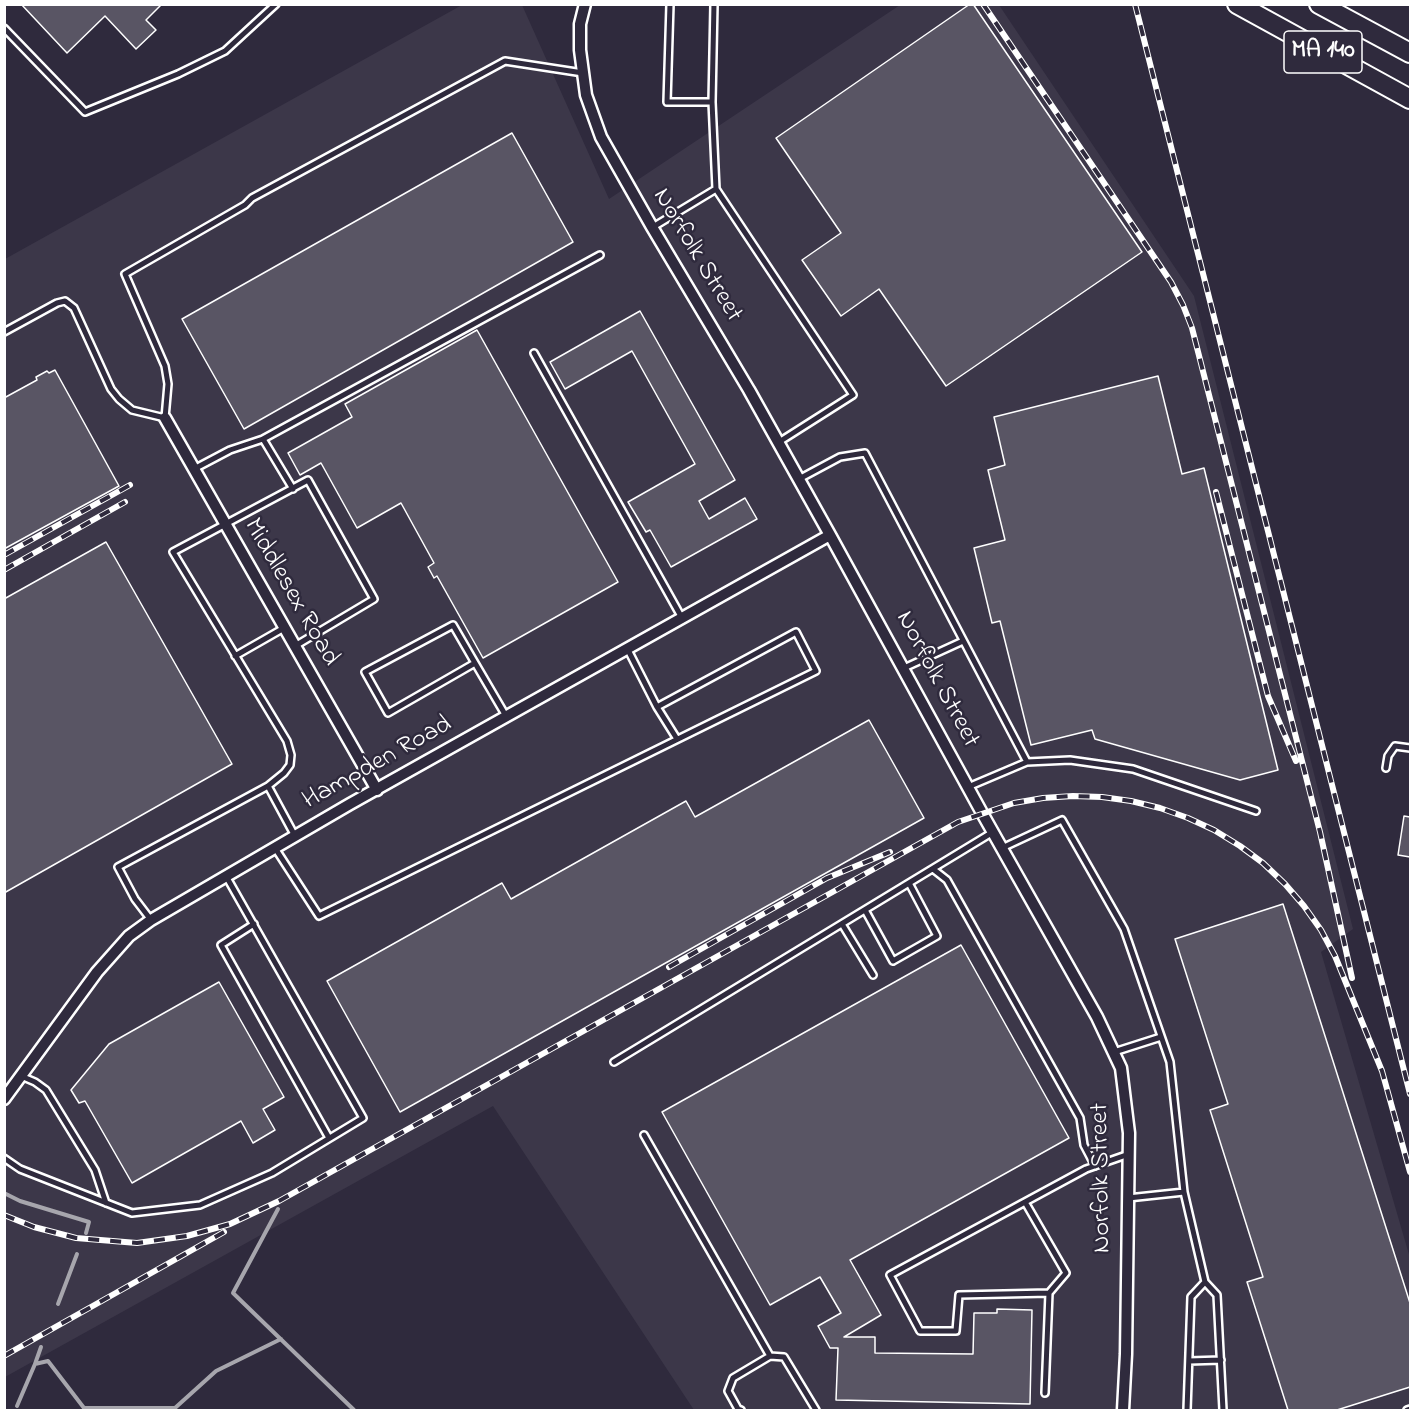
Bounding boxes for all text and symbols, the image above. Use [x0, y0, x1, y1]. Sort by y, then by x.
road number: MA 140 [1284, 31, 1362, 73]
street label: Norfolk Street [644, 184, 748, 328]
street label: Middlesex Road [235, 514, 345, 672]
street label: Norfolk Street [887, 606, 985, 754]
street label: Hampden Road [298, 710, 458, 818]
street label: Norfolk Street [1086, 1103, 1120, 1253]

